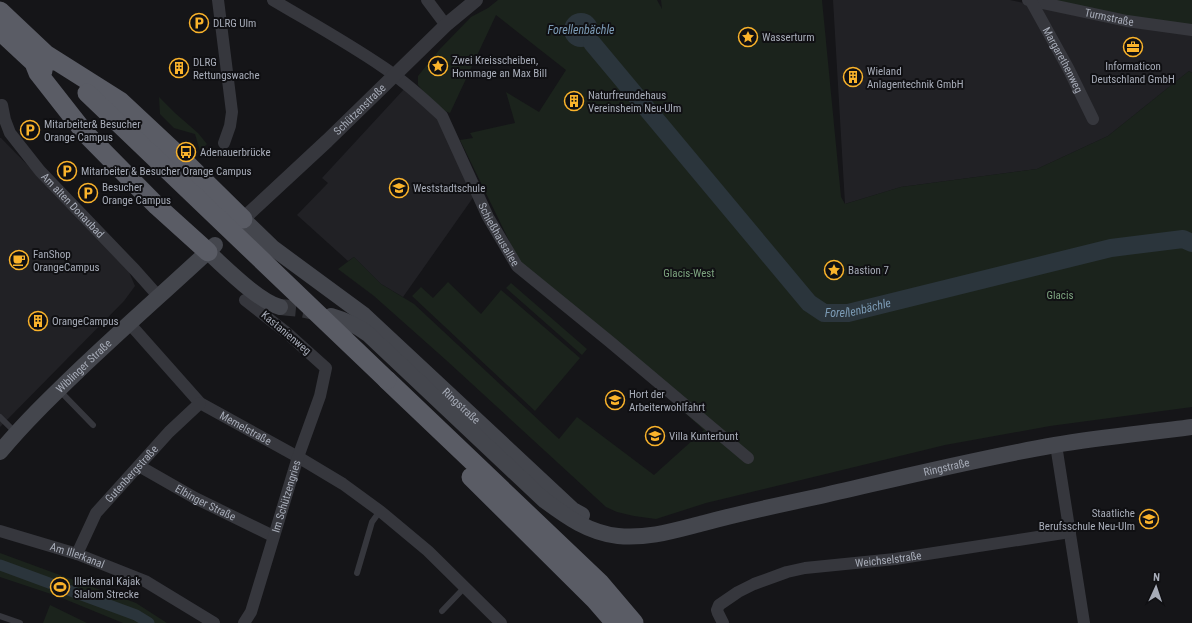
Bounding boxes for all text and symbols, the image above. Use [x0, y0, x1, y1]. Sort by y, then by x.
street label: Turmstraße [1083, 6, 1135, 28]
parking icon: DLRG Ulm [188, 12, 210, 34]
place label: DLRG Ulm [213, 17, 256, 30]
water label: Forellenbächle [547, 23, 615, 37]
street label: Margarethenweg [1040, 25, 1086, 95]
place icon: Wasserturm [737, 26, 759, 48]
place label: Wasserturm [762, 31, 815, 44]
office icon: Informaticon Deutschland GmbH [1122, 36, 1144, 58]
place label: Zwei Kreisscheiben, Hommage an Max Bill [452, 54, 547, 80]
place icon: Zwei Kreisscheiben, Hommage an Max Bill [427, 55, 449, 77]
place label: DLRG Rettungswache [193, 56, 260, 82]
building icon: DLRG Rettungswache [168, 57, 190, 79]
place label: Informaticon Deutschland GmbH [1091, 60, 1175, 86]
place label: Wieland Anlagentechnik GmbH [867, 65, 964, 91]
building icon: Wieland Anlagentechnik GmbH [842, 66, 864, 88]
street label: Schützenstraße [331, 81, 388, 138]
place label: Naturfreundehaus Vereinsheim Neu-Ulm [588, 89, 681, 115]
building icon: Naturfreundehaus Vereinsheim Neu-Ulm [563, 90, 585, 112]
place label: Mitarbeiter& Besucher Orange Campus [44, 118, 141, 144]
parking icon: Mitarbeiter& Besucher Orange Campus [19, 119, 41, 141]
bus stop icon: Adenauerbrücke [175, 141, 197, 163]
place label: Adenauerbrücke [200, 146, 271, 159]
parking icon: Mitarbeiter & Besucher Orange Campus [56, 160, 78, 182]
place label: Mitarbeiter & Besucher Orange Campus [81, 165, 252, 178]
street label: Am alten Donaubad [39, 170, 107, 240]
school or university icon: Weststadtschule [388, 177, 410, 199]
place label: Besucher Orange Campus [102, 181, 171, 207]
parking icon: Besucher Orange Campus [77, 182, 99, 204]
place label: Weststadtschule [413, 182, 485, 195]
street label: Schießhausallee [476, 201, 522, 269]
place label: FanShop OrangeCampus [33, 248, 99, 274]
cafe icon: FanShop OrangeCampus [8, 249, 30, 271]
place icon: Bastion 7 [823, 259, 845, 281]
place label: Bastion 7 [848, 264, 889, 277]
park label: Glacis-West [663, 267, 715, 280]
park label: Glacis [1047, 289, 1073, 302]
water label: Forellenbächle [825, 296, 893, 320]
street label: Kastanienweg [258, 308, 314, 358]
building icon: OrangeCampus [27, 310, 49, 332]
place label: OrangeCampus [52, 315, 118, 328]
street label: Wiblinger Straße [53, 337, 114, 395]
street label: Ringstraße [440, 385, 483, 426]
place label: Hort der Arbeiterwohlfahrt [629, 388, 705, 414]
school or university icon: Hort der Arbeiterwohlfahrt [604, 389, 626, 411]
street label: Memelstraße [217, 409, 274, 448]
school or university icon: Villa Kunterbunt [644, 425, 666, 447]
place label: Villa Kunterbunt [669, 430, 738, 443]
street label: Gutenbergstraße [102, 442, 160, 505]
street label: Ringstraße [922, 456, 971, 478]
street label: Im Schützengries [269, 458, 303, 534]
street label: Elbinger Straße [173, 482, 238, 523]
place label: Staatliche Berufsschule Neu-Ulm [1039, 507, 1135, 533]
school or university icon: Staatliche Berufsschule Neu-Ulm [1138, 508, 1160, 530]
street label: Am Illerkanal [48, 540, 106, 571]
street label: Weichselstraße [855, 549, 922, 569]
north arrow [1136, 567, 1176, 607]
text: N [1153, 571, 1160, 584]
place label: Illerkanal Kajak Slalom Strecke [74, 575, 140, 601]
sports icon: Illerkanal Kajak Slalom Strecke [49, 576, 71, 598]

